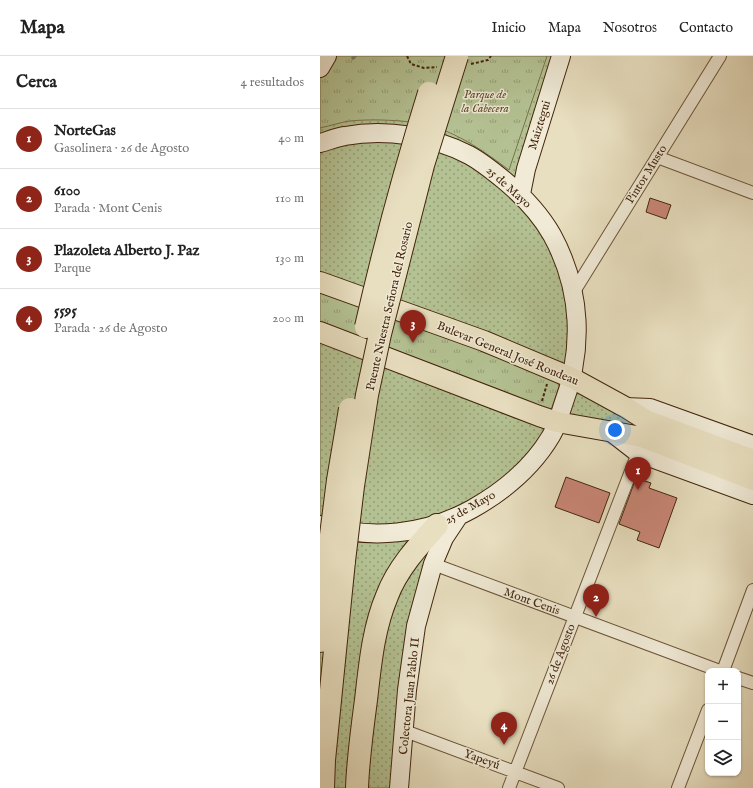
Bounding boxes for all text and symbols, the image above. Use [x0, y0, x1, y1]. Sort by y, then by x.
text: Mapa [20, 16, 65, 40]
text: Inicio [491, 19, 526, 37]
text: Mapa [548, 19, 581, 37]
text: Nosotros [603, 19, 657, 37]
text: Contacto [679, 19, 733, 37]
text: Cerca [16, 72, 57, 93]
text: 4 resultados [241, 74, 304, 91]
park label: Parque de la Cabecera [461, 87, 509, 116]
street label: Maiztegui [525, 99, 554, 152]
text: NorteGas [54, 121, 116, 140]
text: 1 [27, 130, 31, 147]
text: 40 m [278, 130, 304, 147]
text: Gasolinera · 26 de Agosto [54, 140, 189, 157]
street label: Pintor Musto [623, 142, 671, 206]
street label: 25 de Mayo [483, 163, 535, 212]
text: 6100 [54, 181, 81, 200]
text: 2 [26, 190, 32, 207]
text: 110 m [275, 190, 304, 207]
text: Parada · Mont Cenis [54, 200, 162, 217]
street label: Puente Nuestra Señora del Rosario [363, 220, 416, 392]
text: Plazoleta Alberto J. Paz [54, 241, 199, 260]
text: 3 [27, 250, 31, 267]
text: 130 m [275, 250, 304, 267]
text: Parque [54, 260, 91, 277]
text: 5595 [54, 301, 77, 320]
text: 4 [26, 310, 32, 327]
text: 200 m [272, 310, 304, 327]
pin: 3 [400, 310, 426, 343]
street label: Bulevar General José Rondeau [434, 318, 581, 390]
text: Parada · 26 de Agosto [54, 320, 168, 337]
your location [605, 420, 625, 440]
pin: 1 [625, 457, 651, 490]
street label: 25 de Mayo [442, 487, 499, 527]
street label: Mont Cenis [502, 584, 562, 619]
pin: 2 [583, 584, 609, 617]
street label: 26 de Agosto [542, 621, 579, 687]
street label: Colectora Juan Pablo II [396, 637, 424, 755]
map controls [705, 668, 741, 776]
button: + [705, 668, 741, 704]
button: − [705, 704, 741, 740]
pin: 4 [491, 712, 517, 745]
button: layers [705, 740, 741, 776]
street label: Yapeyú [461, 746, 502, 774]

